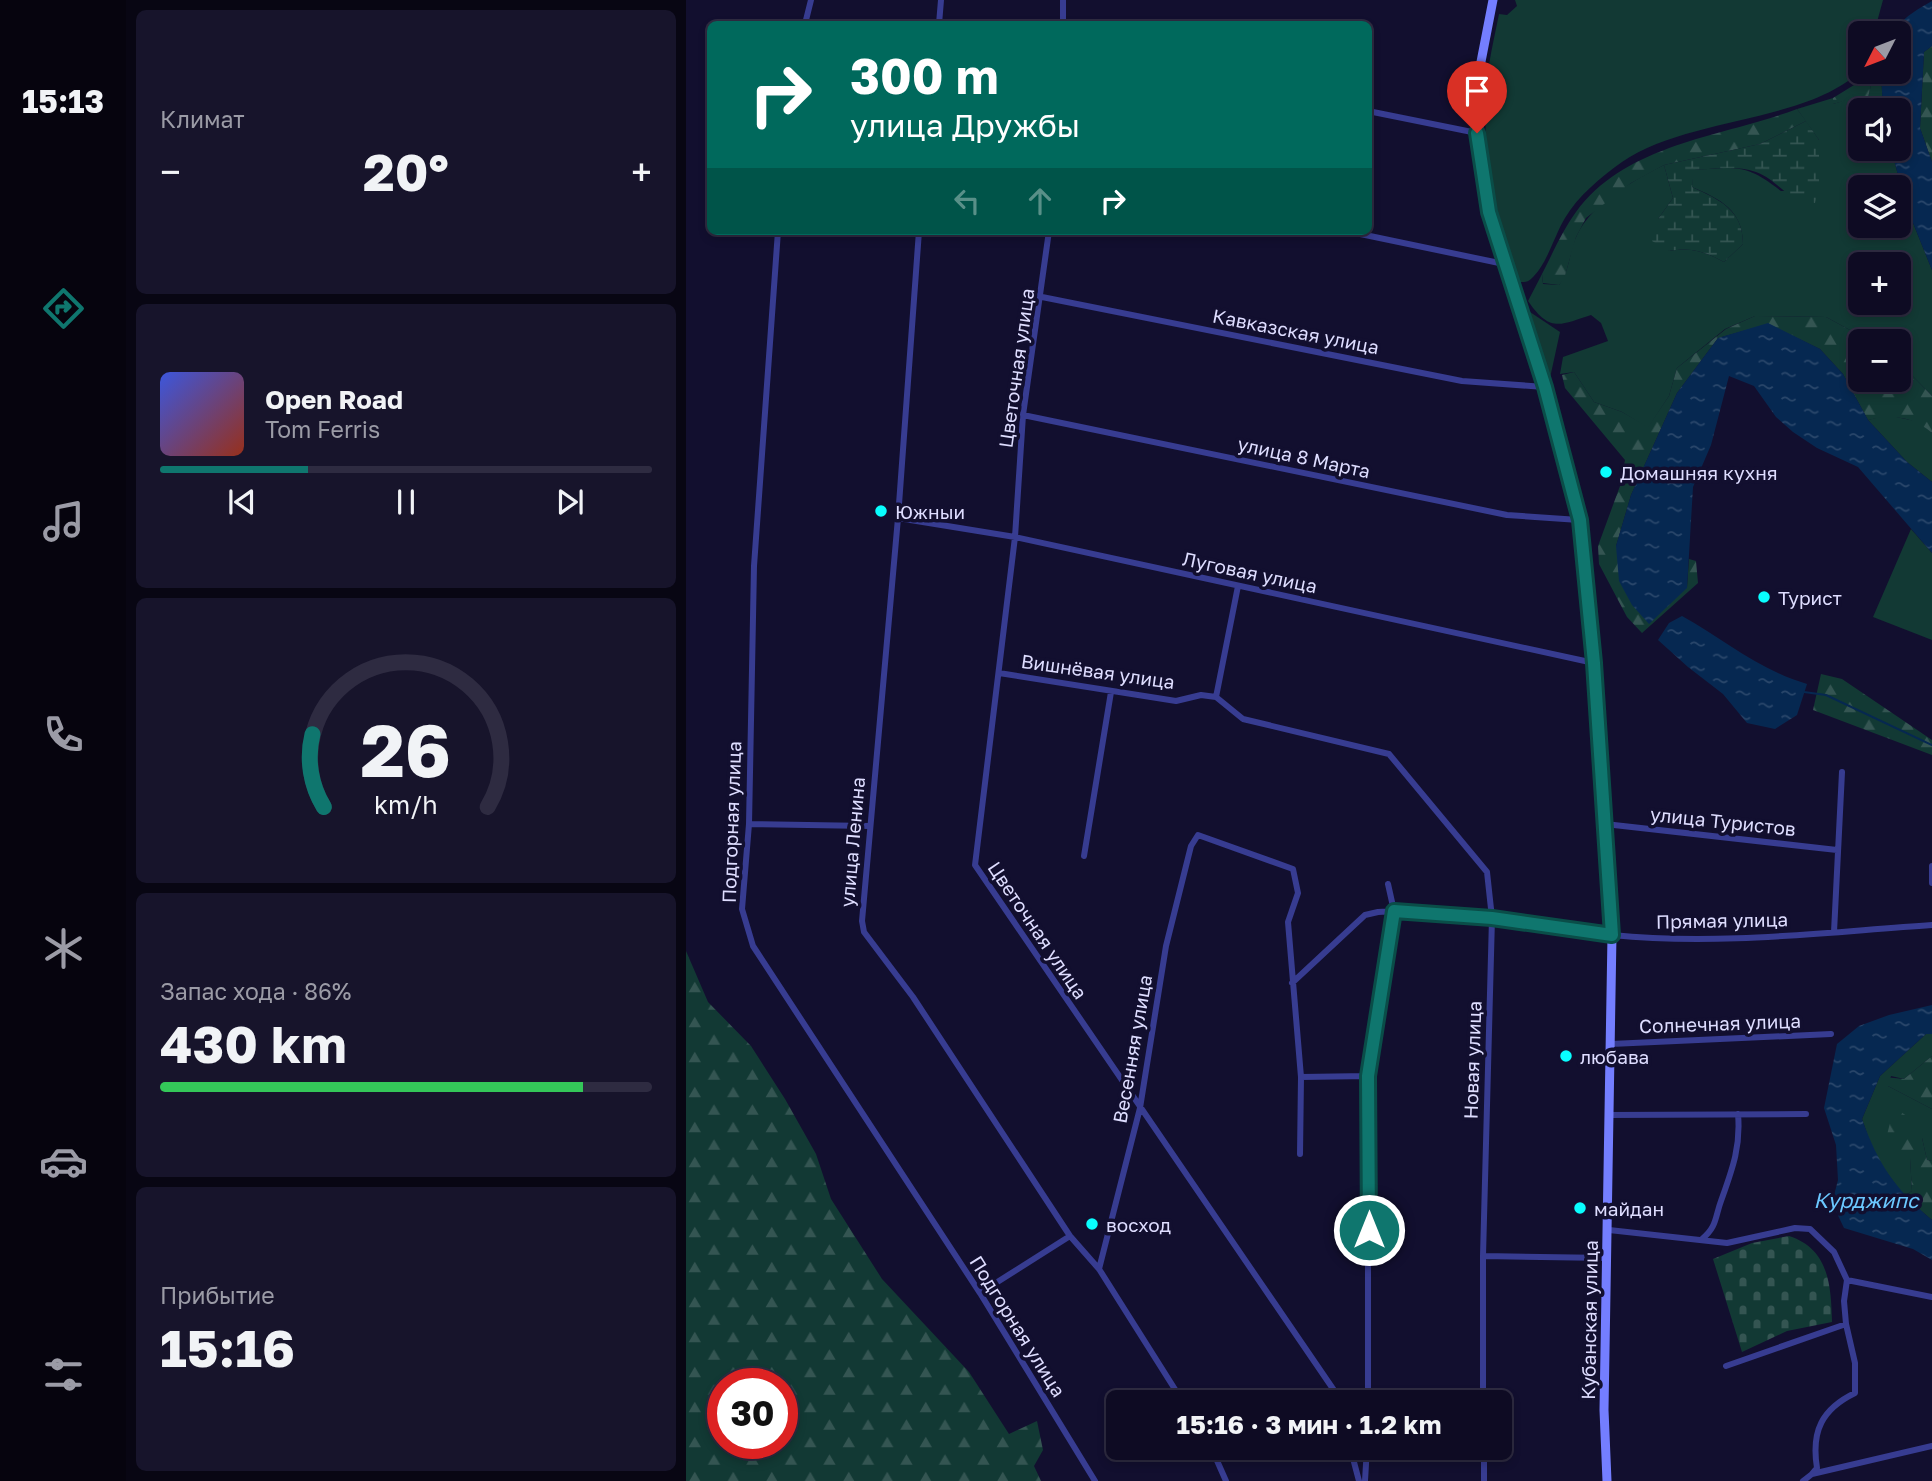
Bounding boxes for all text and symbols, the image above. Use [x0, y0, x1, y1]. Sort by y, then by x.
north arrow [1848, 21, 1911, 84]
map controls [1848, 21, 1911, 392]
text: 300 m [850, 46, 999, 105]
icon: right [735, 49, 826, 140]
pin [1447, 61, 1507, 133]
icon: arrive [1458, 72, 1496, 110]
text: 15:13 [22, 82, 104, 120]
button: sound [1848, 98, 1911, 161]
text: Климат [160, 105, 245, 133]
text: улица Дружбы [850, 106, 1080, 144]
text: 20° [363, 140, 449, 202]
text: − [160, 149, 181, 194]
text: + [631, 149, 652, 194]
button: layers [1848, 175, 1911, 238]
icon: left [948, 182, 986, 220]
icon: ahead [1021, 182, 1059, 220]
icon: right [1094, 182, 1132, 220]
button: + [1848, 252, 1911, 315]
icon: directions [39, 284, 88, 333]
street label: Цветочная улица [993, 287, 1039, 449]
street label: Кавказская улица [1211, 304, 1381, 358]
button: − [1848, 329, 1911, 392]
text: Open Road [265, 384, 403, 415]
text: Tom Ferris [265, 415, 380, 443]
street label: улица 8 Марта [1236, 432, 1372, 482]
place label: Домашняя кухня [1620, 461, 1778, 484]
marker: Домашняя кухня [1598, 464, 1614, 480]
icon: previous [223, 483, 261, 521]
icon: pause [387, 483, 425, 521]
icon: next [551, 483, 589, 521]
icon: music [39, 497, 88, 546]
place label: Южныи [895, 500, 965, 523]
marker: Южныи [873, 503, 889, 519]
street label: Луговая улица [1181, 547, 1319, 597]
place label: Турист [1778, 586, 1842, 609]
marker: Турист [1756, 589, 1772, 605]
street label: Вишнёвая улица [1020, 649, 1176, 693]
text: 26 [361, 706, 451, 793]
icon: phone [39, 710, 88, 759]
street label: Подгорная улица [717, 741, 745, 903]
street label: улица Ленина [835, 776, 869, 908]
text: km/h [374, 788, 438, 819]
street label: улица Туристов [1649, 802, 1797, 840]
street label: Цветочная улица [984, 857, 1092, 1003]
street label: Прямая улица [1656, 907, 1788, 933]
icon: climate [39, 924, 88, 973]
street label: Весенняя улица [1108, 973, 1156, 1125]
text: Запас хода · 86% [160, 977, 351, 1005]
street label: Новая улица [1458, 1000, 1486, 1120]
street label: Солнечная улица [1639, 1009, 1801, 1037]
text: 430 km [160, 1012, 347, 1074]
place label: любава [1580, 1045, 1649, 1068]
marker: любава [1558, 1048, 1574, 1064]
icon: car [39, 1137, 88, 1186]
water label: Курджипс [1814, 1187, 1920, 1213]
position arrow [1332, 1193, 1406, 1267]
place label: майдан [1594, 1197, 1664, 1220]
marker: майдан [1572, 1200, 1588, 1216]
place label: восход [1106, 1213, 1172, 1236]
marker: восход [1084, 1216, 1100, 1232]
street label: Кубанская улица [1576, 1240, 1602, 1400]
street label: Подгорная улица [965, 1251, 1071, 1401]
text: Прибытие [160, 1281, 275, 1309]
text: 15:16 [160, 1316, 295, 1378]
icon: filters [39, 1350, 88, 1399]
speed limit sign: 30 [707, 1368, 798, 1459]
text: 15:16 · 3 мин · 1.2 km [1177, 1409, 1441, 1440]

